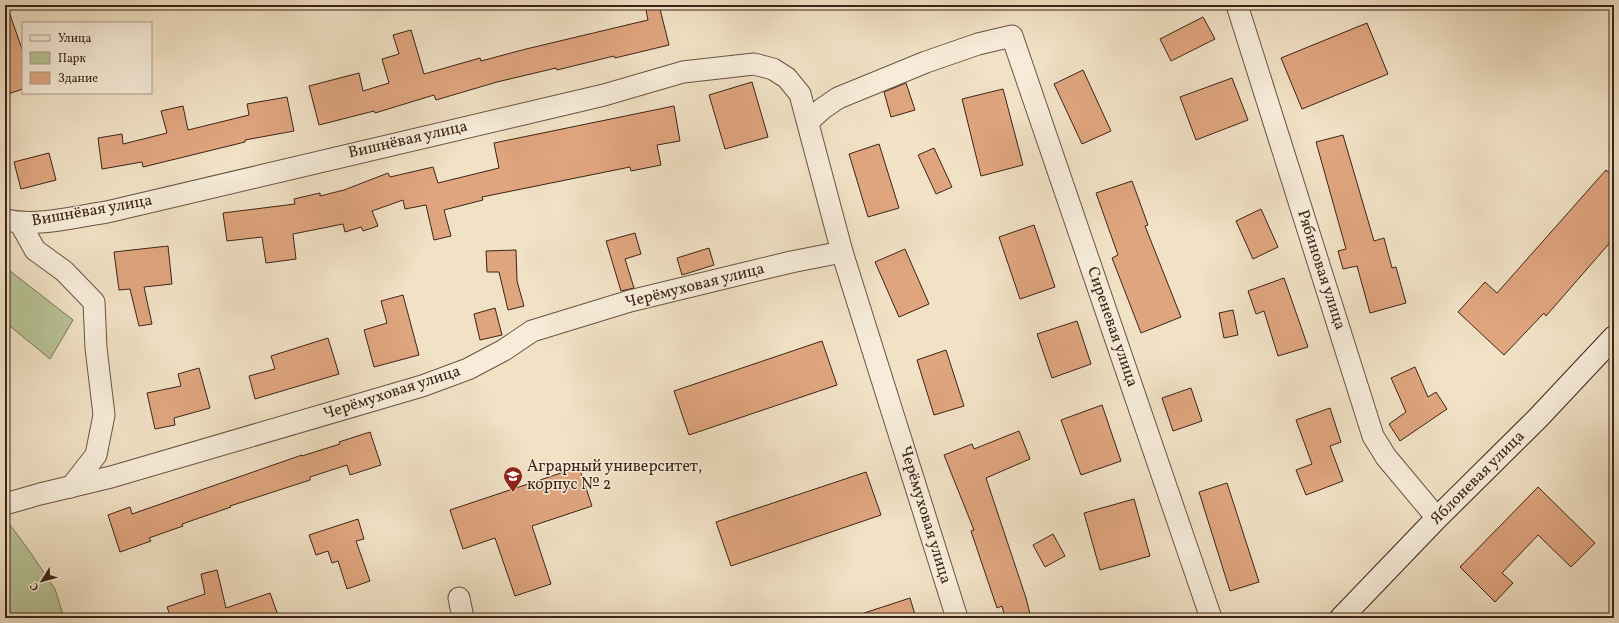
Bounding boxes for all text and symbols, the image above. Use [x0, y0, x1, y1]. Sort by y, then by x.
legend [22, 22, 152, 94]
text: Улица [58, 31, 91, 47]
text: Парк [58, 51, 86, 67]
text: Здание [58, 71, 98, 87]
street label: Вишнёвая улица [346, 116, 470, 164]
street label: Вишнёвая улица [30, 190, 154, 232]
street label: Рябиновая улица [1291, 207, 1351, 333]
street label: Черёмуховая улица [623, 258, 767, 314]
street label: Сиреневая улица [1081, 264, 1143, 390]
street label: Черёмуховая улица [321, 360, 463, 426]
street label: Яблоневая улица [1426, 426, 1530, 530]
street label: Черёмуховая улица [894, 443, 956, 587]
place label: Аграрный университет, корпус № 2 [527, 456, 702, 496]
school or university icon: Аграрный университет, корпус № 2 [502, 465, 524, 493]
north arrow [22, 561, 62, 601]
text: С [27, 579, 43, 593]

